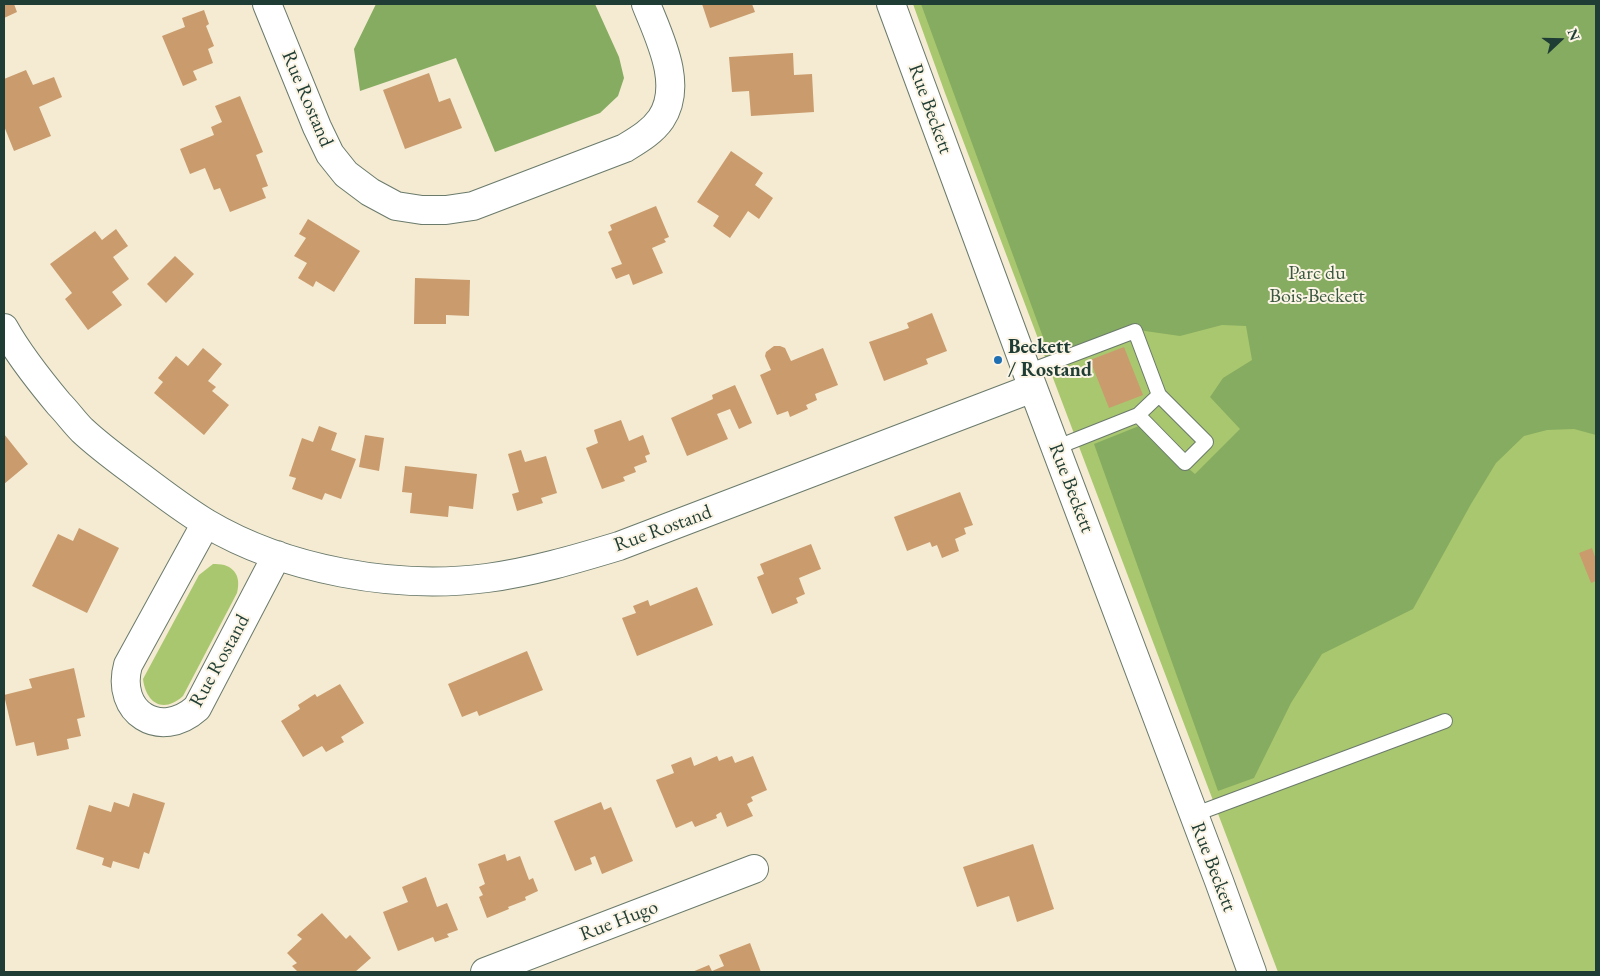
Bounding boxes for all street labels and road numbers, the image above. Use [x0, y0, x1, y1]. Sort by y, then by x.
street label: Rue Rostand [276, 47, 338, 151]
street label: Rue Beckett [903, 61, 957, 157]
street label: Rue Beckett [1043, 440, 1099, 536]
street label: Rue Rostand [611, 500, 715, 558]
street label: Rue Rostand [185, 611, 255, 711]
street label: Rue Beckett [1185, 819, 1241, 915]
street label: Rue Hugo [576, 895, 662, 947]

